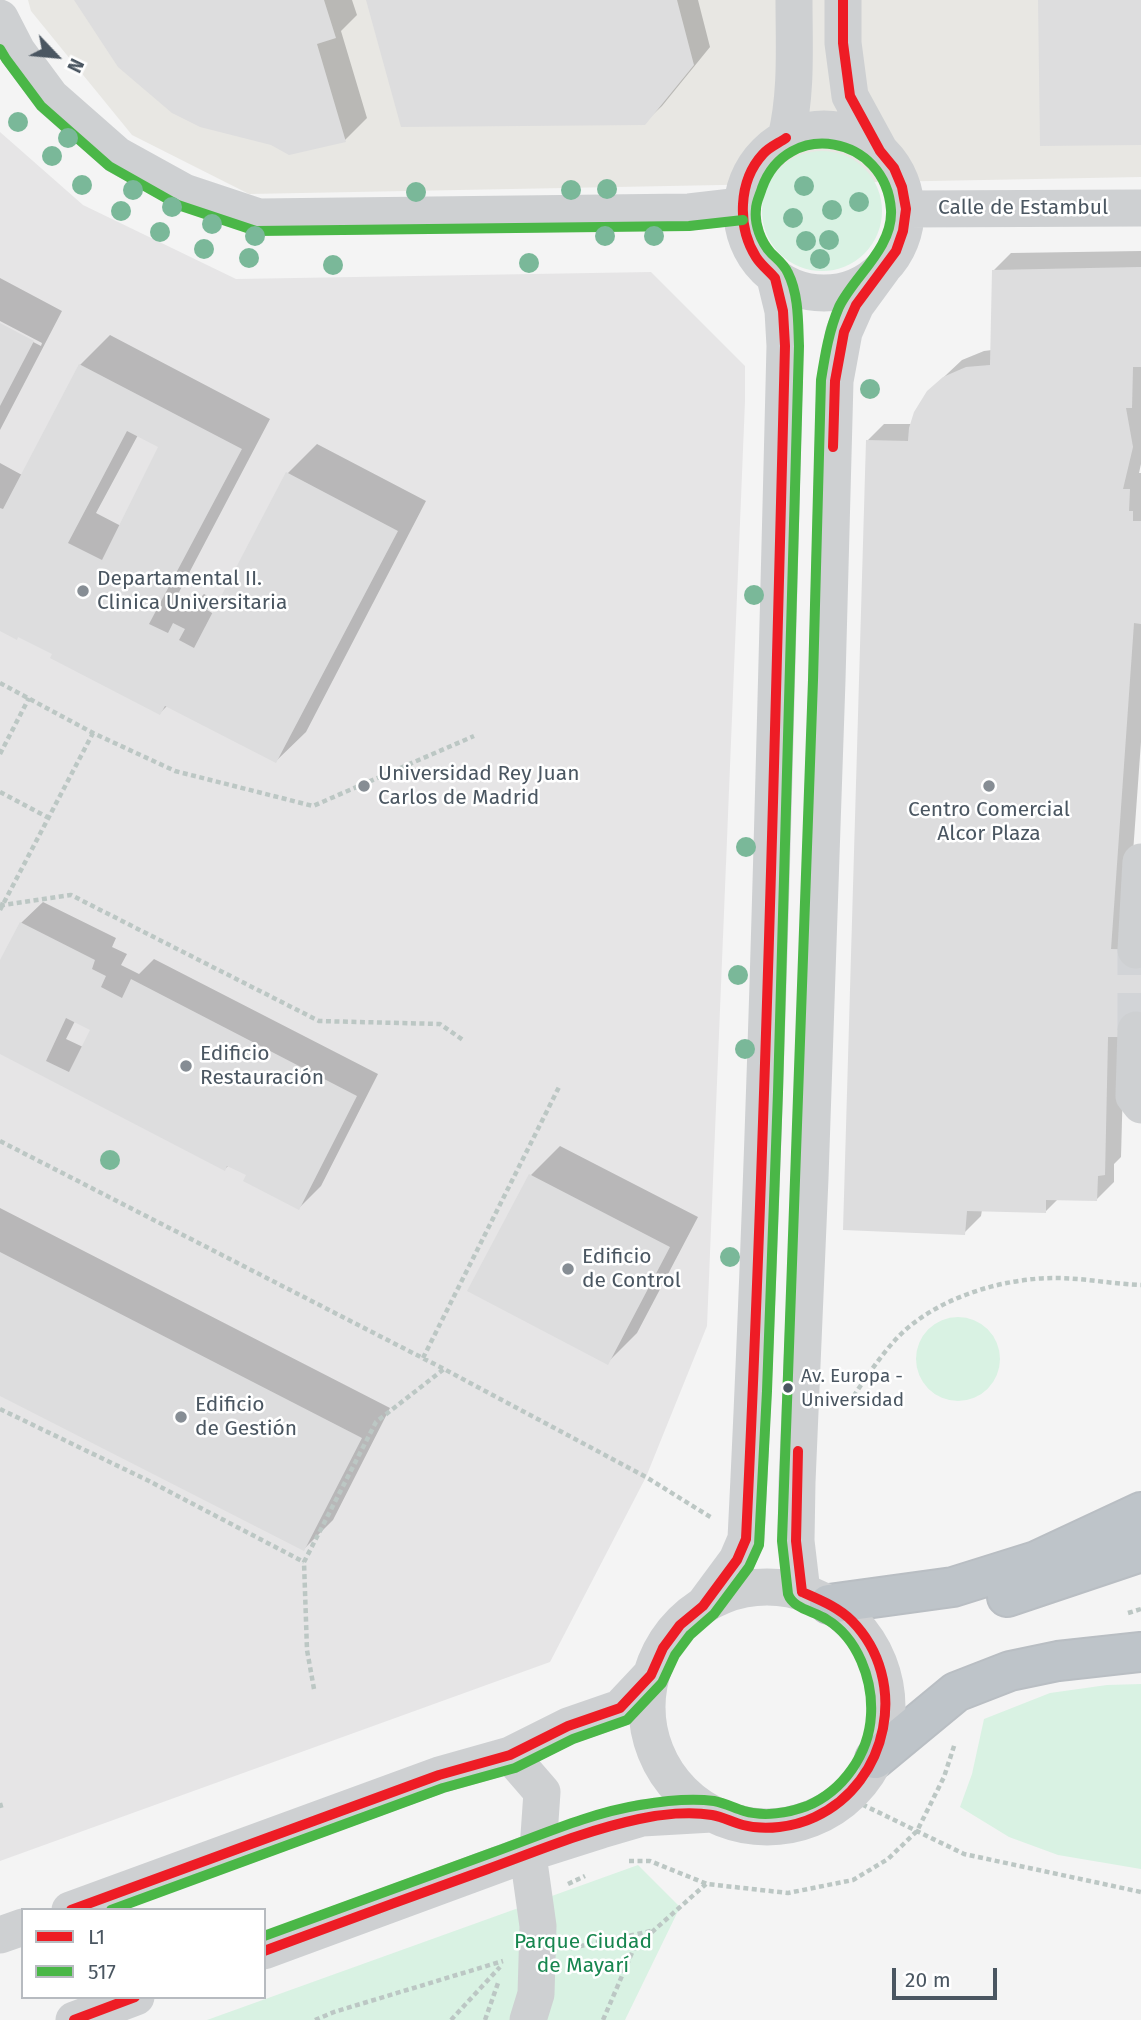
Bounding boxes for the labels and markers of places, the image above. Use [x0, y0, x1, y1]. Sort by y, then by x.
place label: Departamental II. Clinica Universitaria [97, 566, 287, 616]
marker: Departamental II. Clinica Universitaria [75, 583, 91, 599]
place label: Universidad Rey Juan Carlos de Madrid [378, 761, 579, 811]
marker: Universidad Rey Juan Carlos de Madrid [356, 778, 372, 794]
marker: Centro Comercial Alcor Plaza [981, 778, 997, 794]
place label: Centro Comercial Alcor Plaza [908, 797, 1070, 847]
place label: Edificio Restauración [200, 1041, 324, 1091]
marker: Edificio Restauración [178, 1058, 194, 1074]
place label: Edificio de Control [582, 1244, 681, 1294]
marker: Edificio de Control [560, 1261, 576, 1277]
place label: Av. Europa - Universidad [801, 1366, 904, 1410]
marker: Av. Europa - Universidad [781, 1381, 795, 1395]
place label: Edificio de Gestión [195, 1392, 297, 1442]
marker: Edificio de Gestión [173, 1409, 189, 1425]

